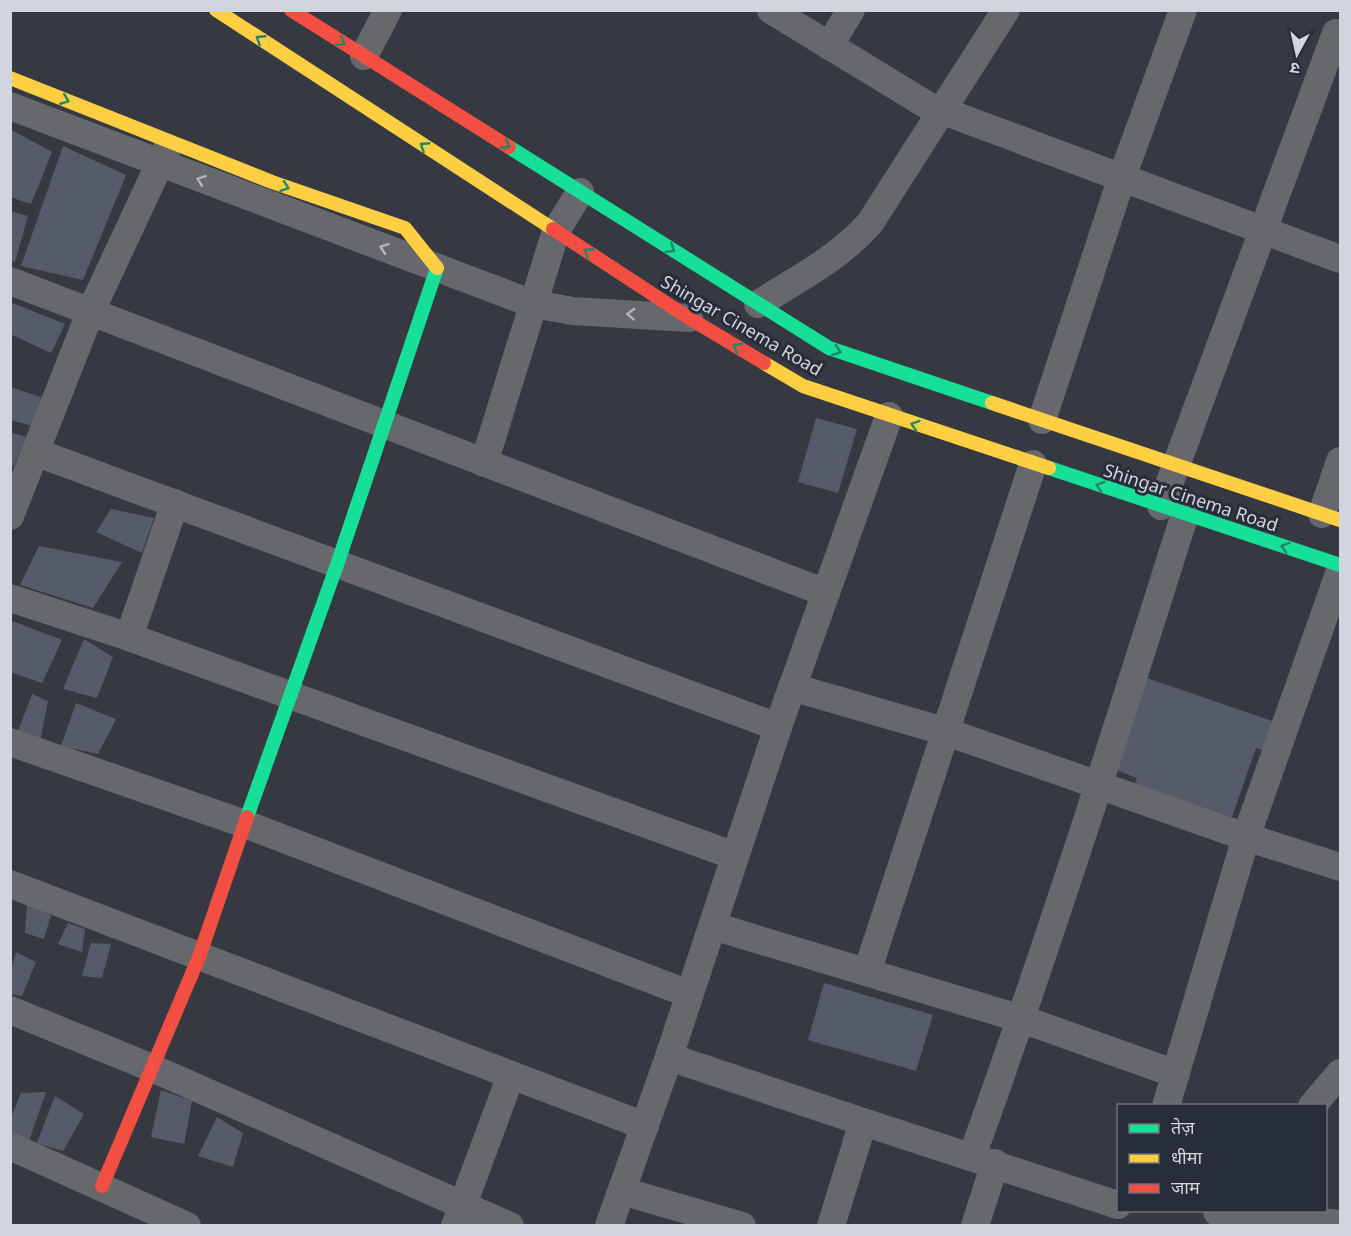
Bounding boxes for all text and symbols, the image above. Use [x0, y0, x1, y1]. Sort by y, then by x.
north arrow [1267, 24, 1327, 84]
one-way arrow [335, 34, 345, 46]
one-way arrow [256, 36, 267, 47]
text: उ [1288, 57, 1301, 80]
one-way arrow [59, 93, 70, 105]
one-way arrow [500, 138, 510, 150]
one-way arrow [420, 141, 430, 153]
one-way arrow [196, 174, 207, 187]
one-way arrow [279, 180, 290, 192]
one-way arrow [665, 241, 675, 253]
one-way arrow [379, 243, 390, 255]
one-way arrow [583, 248, 594, 259]
street label: Shingar Cinema Road [657, 269, 827, 381]
one-way arrow [627, 308, 636, 321]
one-way arrow [733, 342, 743, 354]
one-way arrow [831, 343, 842, 356]
one-way arrow [910, 420, 921, 432]
street label: Shingar Cinema Road [1101, 457, 1281, 537]
one-way arrow [1095, 480, 1106, 493]
one-way arrow [1280, 542, 1291, 554]
legend [1117, 1104, 1327, 1212]
text: तेज़ [1171, 1115, 1195, 1139]
text: धीमा [1171, 1145, 1202, 1169]
text: जाम [1171, 1175, 1201, 1199]

